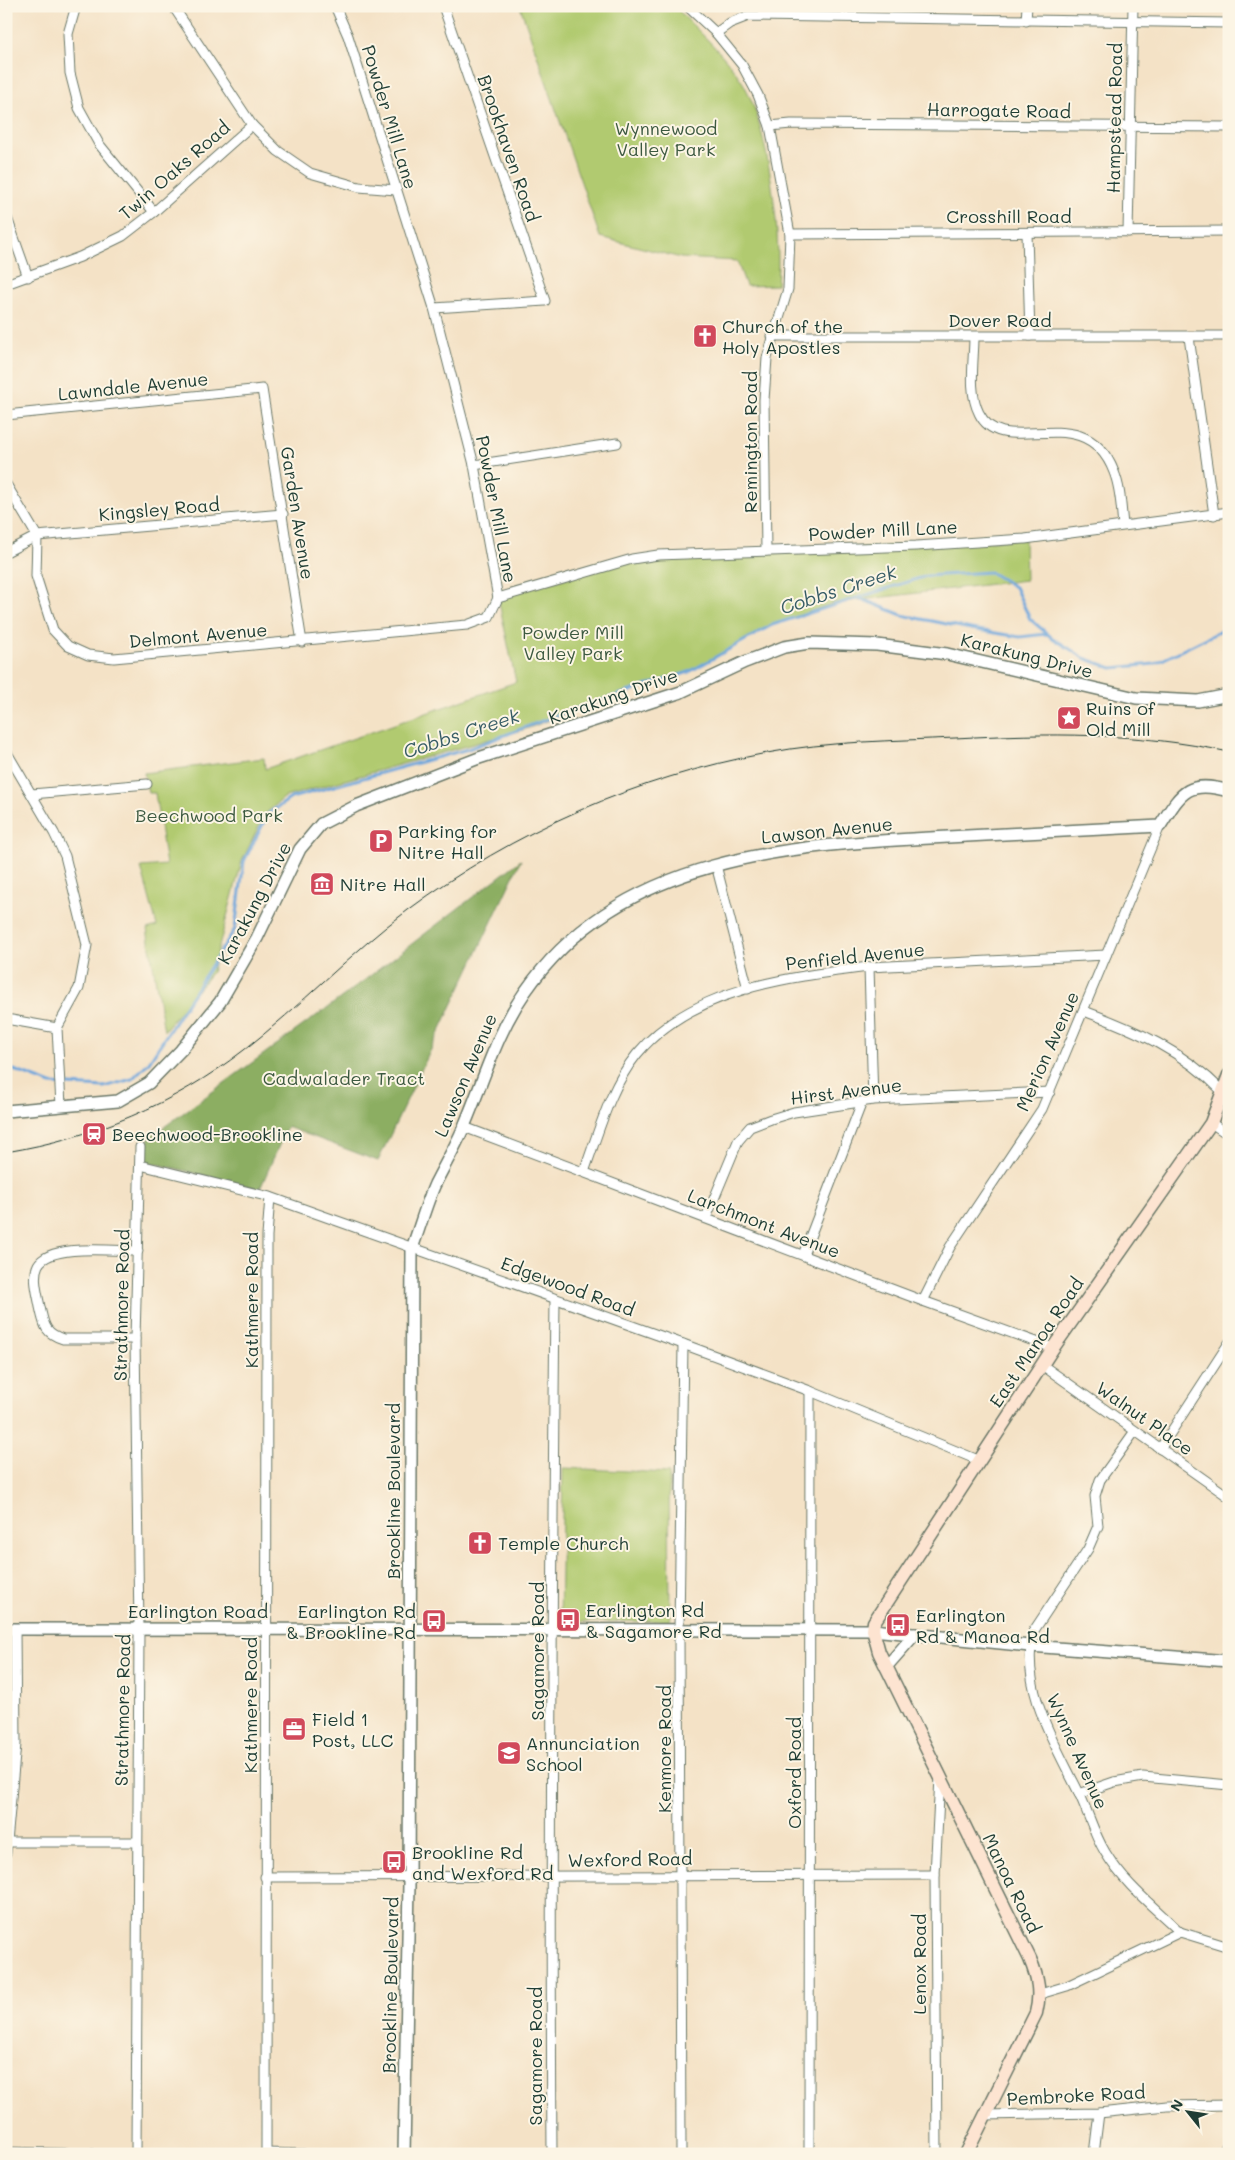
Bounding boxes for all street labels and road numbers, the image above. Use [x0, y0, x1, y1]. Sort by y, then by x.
street label: Powder Mill Lane [357, 42, 423, 192]
street label: Hampstead Road [1101, 43, 1127, 193]
street label: Brookhaven Road [473, 71, 545, 225]
street label: Harrogate Road [927, 97, 1071, 123]
street label: Twin Oaks Road [113, 115, 235, 225]
street label: Crosshill Road [946, 204, 1072, 228]
street label: Dover Road [948, 308, 1052, 332]
street label: Lawndale Avenue [57, 366, 209, 406]
street label: Remington Road [738, 371, 762, 513]
street label: Powder Mill Lane [471, 433, 523, 585]
street label: Garden Avenue [276, 445, 320, 581]
street label: Kingsley Road [98, 492, 220, 526]
street label: Powder Mill Lane [808, 514, 958, 546]
street label: Delmont Avenue [128, 617, 268, 653]
street label: Karakung Drive [958, 627, 1096, 683]
street label: Karakung Drive [545, 663, 681, 729]
street label: Lawson Avenue [760, 811, 894, 849]
street label: Karakung Drive [212, 838, 296, 968]
street label: Penfield Avenue [784, 937, 926, 975]
street label: Merion Avenue [1010, 987, 1084, 1115]
street label: Lawson Avenue [428, 1010, 502, 1140]
street label: Hirst Avenue [789, 1072, 903, 1110]
street label: Larchmont Avenue [684, 1183, 844, 1263]
street label: Strathmore Road [108, 1229, 134, 1381]
street label: Kathmere Road [239, 1232, 263, 1368]
street label: Edgewood Road [498, 1251, 638, 1321]
street label: East Manoa Road [984, 1272, 1088, 1412]
street label: Walnut Place [1092, 1376, 1198, 1460]
street label: Brookline Boulevard [381, 1403, 405, 1579]
street label: Sagamore Road [525, 1582, 549, 1720]
street label: Earlington Road [128, 1599, 268, 1623]
street label: Strathmore Road [109, 1634, 135, 1786]
street label: Kathmere Road [238, 1637, 262, 1773]
street label: Kenmore Road [652, 1685, 676, 1813]
street label: Wynne Avenue [1042, 1689, 1114, 1813]
street label: Oxford Road [782, 1717, 806, 1829]
street label: Manoa Road [978, 1829, 1046, 1937]
street label: Wexford Road [567, 1846, 693, 1872]
street label: Brookline Boulevard [376, 1897, 404, 2073]
street label: Lenox Road [907, 1913, 931, 2015]
street label: Sagamore Road [523, 1987, 547, 2125]
street label: Pembroke Road [1006, 2079, 1146, 2111]

